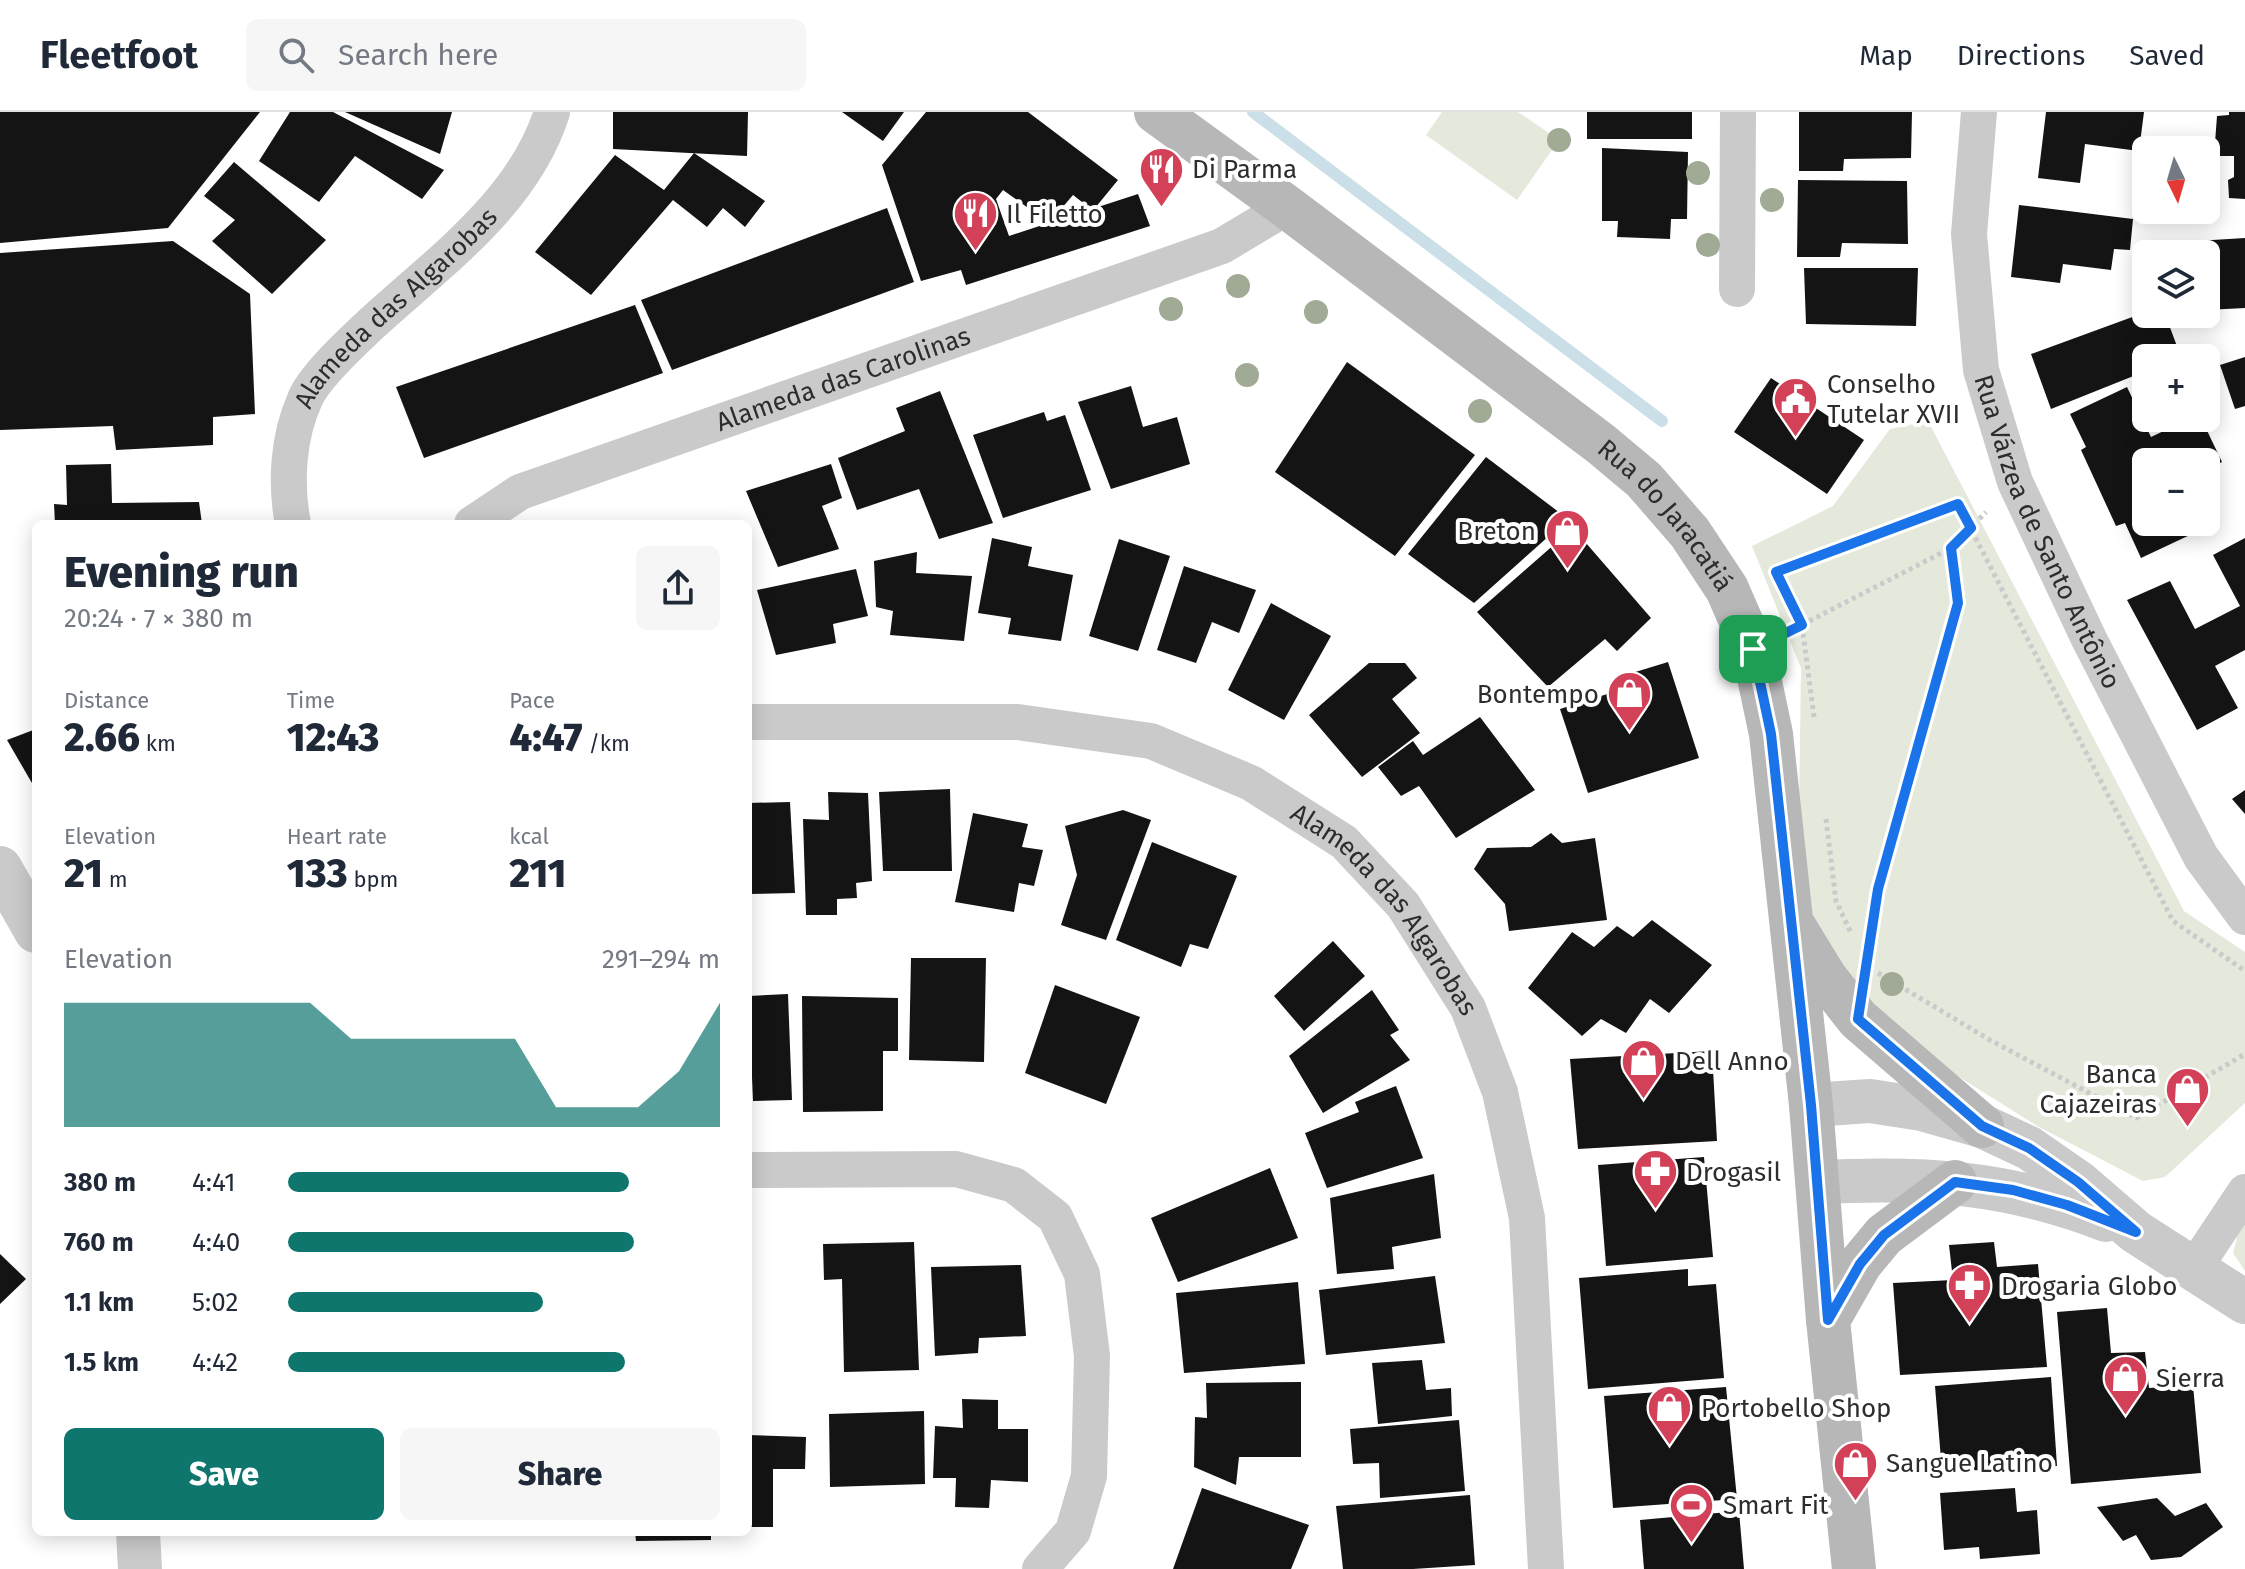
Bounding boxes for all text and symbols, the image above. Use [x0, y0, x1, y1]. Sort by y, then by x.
search box [246, 19, 806, 91]
text: Fleetfoot [40, 32, 198, 78]
icon: search [274, 33, 318, 77]
text: Search here [338, 37, 498, 73]
text: Map [1859, 39, 1913, 72]
text: Directions [1957, 39, 2085, 72]
text: Saved [2129, 39, 2205, 72]
north arrow [2132, 136, 2220, 224]
map controls [2132, 136, 2220, 536]
restaurant icon: Di Parma [1137, 145, 1185, 208]
place label: Di Parma [1192, 154, 1297, 185]
restaurant icon: Il Filetto [951, 190, 999, 253]
place label: Il Filetto [1006, 199, 1103, 230]
street label: Alameda das Algarobas [287, 202, 503, 413]
button: layers [2132, 240, 2220, 328]
street label: Alameda das Carolinas [712, 320, 974, 438]
button: + [2132, 344, 2220, 432]
place label: Conselho Tutelar XVII [1827, 369, 1960, 430]
street label: Rua Várzea de Santo Antônio [1968, 371, 2127, 694]
public building icon: Conselho Tutelar XVII [1772, 375, 1820, 438]
street label: Rua do Jaracatiá [1592, 433, 1740, 597]
button: − [2132, 448, 2220, 536]
shop icon: Breton [1543, 507, 1591, 570]
place label: Breton [1457, 516, 1536, 547]
text: Evening run [64, 546, 299, 599]
button: share [636, 546, 720, 630]
text: 20:24 · 7 × 380 m [64, 603, 253, 634]
pin [1719, 615, 1787, 683]
icon: arrive [1731, 627, 1775, 671]
shop icon: Bontempo [1606, 670, 1654, 733]
place label: Bontempo [1477, 679, 1599, 710]
text: Distance [64, 687, 149, 714]
text: Time [287, 687, 335, 714]
text: Pace [509, 687, 555, 714]
text: 2.66 [64, 714, 140, 762]
text: 12:43 [287, 714, 379, 762]
text: 4:47 [509, 714, 583, 762]
text: km [140, 730, 176, 757]
text: /km [583, 730, 630, 757]
street label: Alameda das Algarobas [1285, 797, 1484, 1021]
text: Elevation [64, 823, 156, 850]
text: Heart rate [287, 823, 387, 850]
text: kcal [509, 823, 549, 850]
text: 21 [64, 850, 103, 898]
text: 133 [287, 850, 348, 898]
text: 211 [509, 850, 567, 898]
text: m [103, 866, 128, 893]
text: bpm [348, 866, 398, 893]
text: Elevation [64, 944, 173, 975]
text: 291–294 m [602, 944, 720, 975]
shop icon: Dell Anno [1620, 1037, 1668, 1100]
place label: Dell Anno [1675, 1046, 1789, 1077]
place label: Banca Cajazeiras [2040, 1059, 2157, 1120]
shop icon: Banca Cajazeiras [2164, 1065, 2212, 1128]
pharmacy icon: Drogasil [1631, 1148, 1679, 1211]
place label: Drogasil [1686, 1157, 1782, 1188]
text: 380 m [64, 1167, 136, 1198]
text: 4:41 [192, 1167, 236, 1198]
text: 760 m [64, 1227, 134, 1258]
text: 4:40 [192, 1227, 240, 1258]
pharmacy icon: Drogaria Globo [1946, 1262, 1994, 1325]
place label: Drogaria Globo [2001, 1271, 2177, 1302]
text: 1.1 km [64, 1287, 134, 1318]
text: 5:02 [192, 1287, 238, 1318]
text: 1.5 km [64, 1347, 139, 1378]
text: 4:42 [192, 1347, 238, 1378]
shop icon: Sierra [2101, 1354, 2149, 1417]
place label: Sierra [2156, 1363, 2225, 1394]
shop icon: Portobello Shop [1646, 1384, 1694, 1447]
place label: Portobello Shop [1701, 1393, 1892, 1424]
button: Save [64, 1428, 384, 1520]
button: Share [400, 1428, 720, 1520]
shop icon: Sangue Latino [1831, 1439, 1879, 1502]
place label: Sangue Latino [1886, 1448, 2053, 1479]
sports icon: Smart Fit [1668, 1481, 1716, 1544]
place label: Smart Fit [1723, 1490, 1829, 1521]

